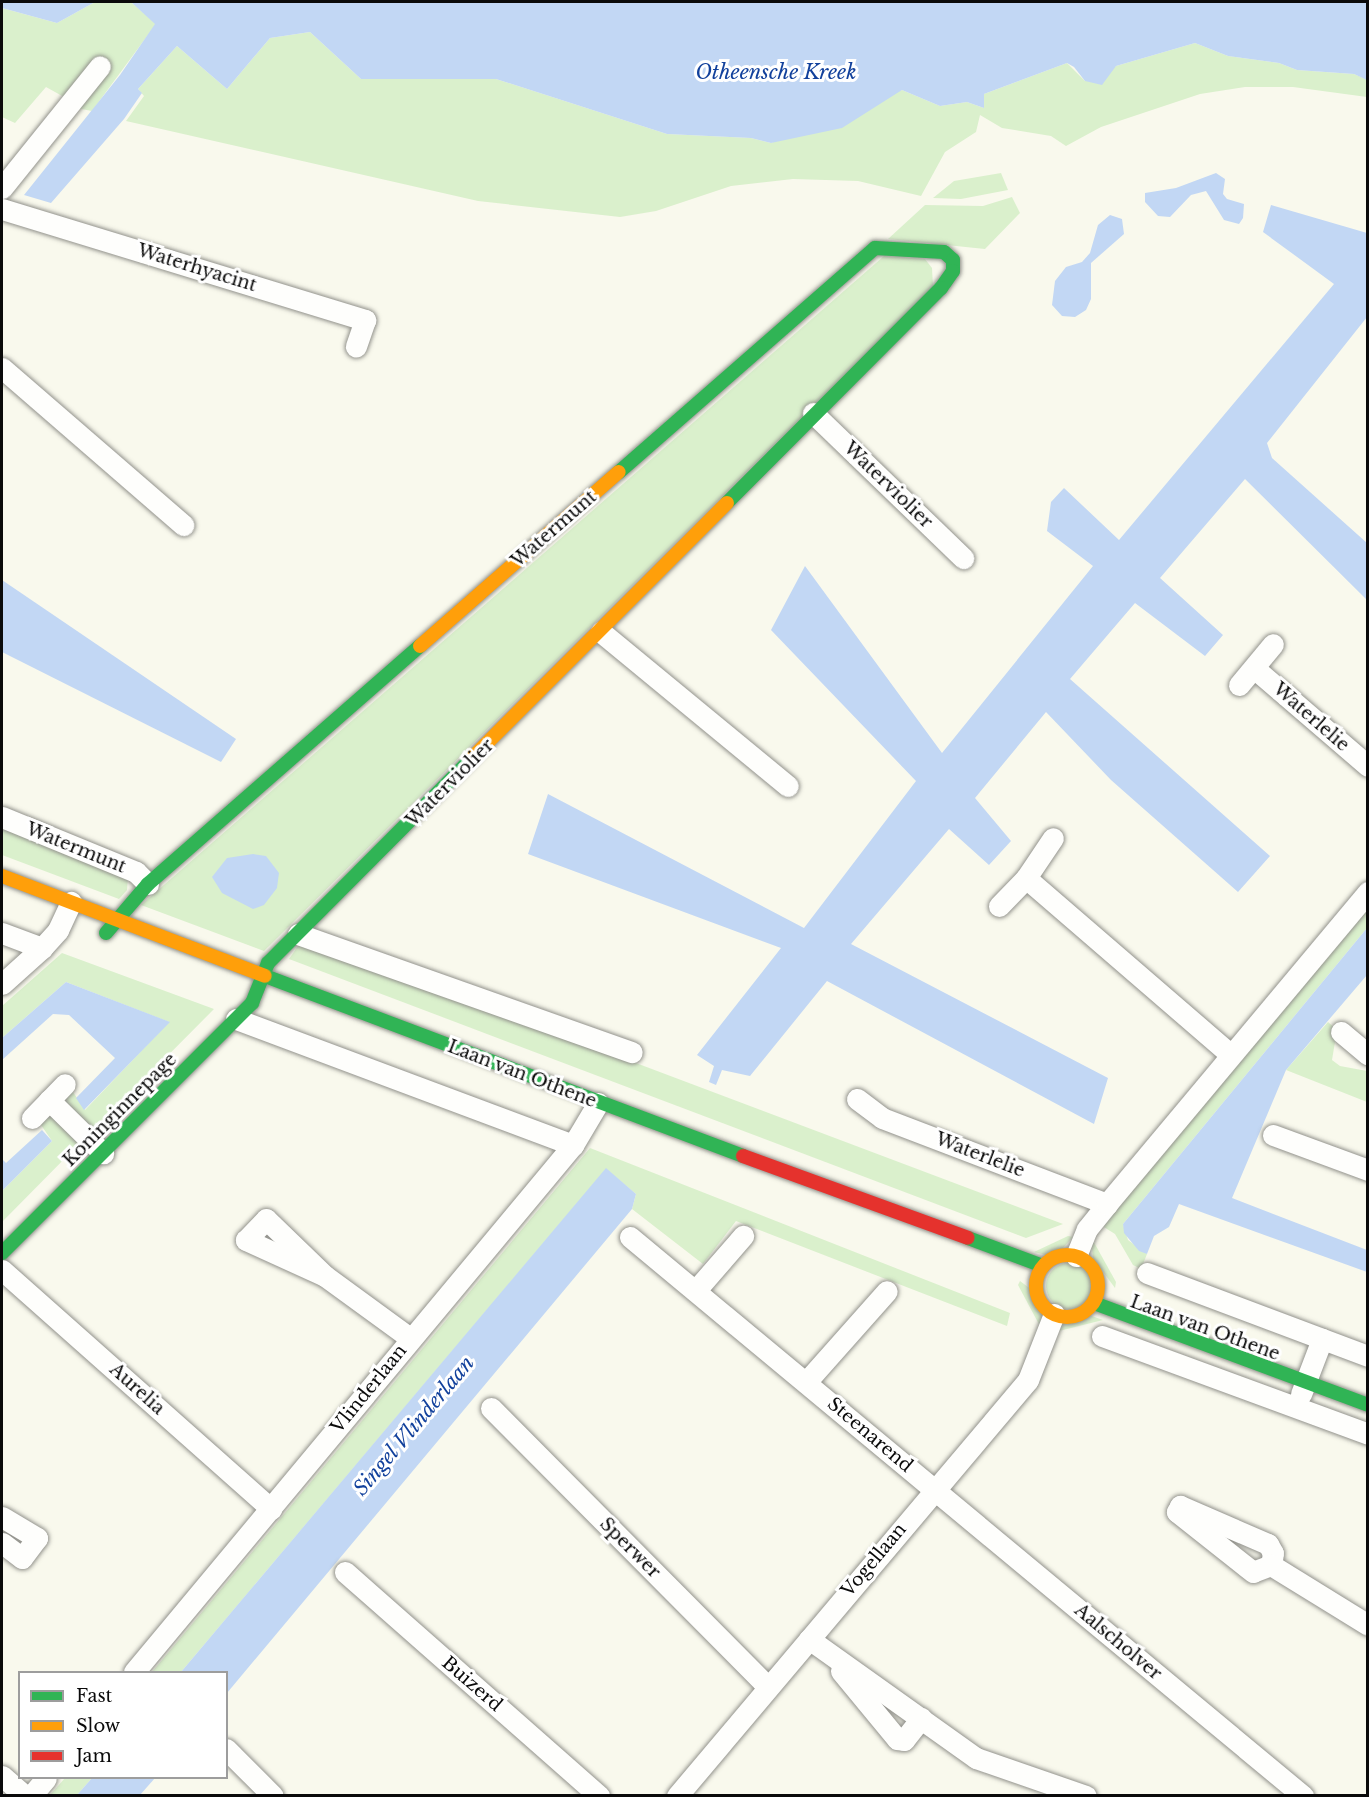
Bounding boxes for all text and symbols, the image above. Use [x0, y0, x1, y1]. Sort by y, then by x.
water label: Otheensche Kreek [696, 60, 856, 84]
street label: Waterhyacint [135, 240, 259, 296]
street label: Waterviolier [839, 437, 937, 533]
street label: Watermunt [507, 486, 601, 572]
street label: Waterlelie [1269, 678, 1353, 756]
street label: Waterviolier [402, 735, 498, 831]
street label: Watermunt [23, 818, 129, 878]
street label: Laan van Othene [444, 1036, 600, 1112]
street label: Koninginnepage [59, 1049, 181, 1171]
street label: Waterlelie [932, 1128, 1028, 1182]
street label: Laan van Othene [1127, 1291, 1283, 1365]
street label: Vlinderlaan [327, 1340, 411, 1438]
water label: Singel Vlinderlaan [348, 1351, 480, 1501]
street label: Aurelia [105, 1359, 169, 1419]
street label: Steenarend [823, 1393, 917, 1477]
street label: Sperwer [595, 1513, 665, 1583]
street label: Vogellaan [837, 1519, 911, 1601]
street label: Aalscholver [1070, 1599, 1166, 1685]
street label: Buizerd [437, 1652, 507, 1716]
legend [18, 1671, 228, 1779]
text: Fast [76, 1685, 112, 1707]
text: Slow [76, 1715, 120, 1737]
text: Jam [76, 1745, 112, 1767]

